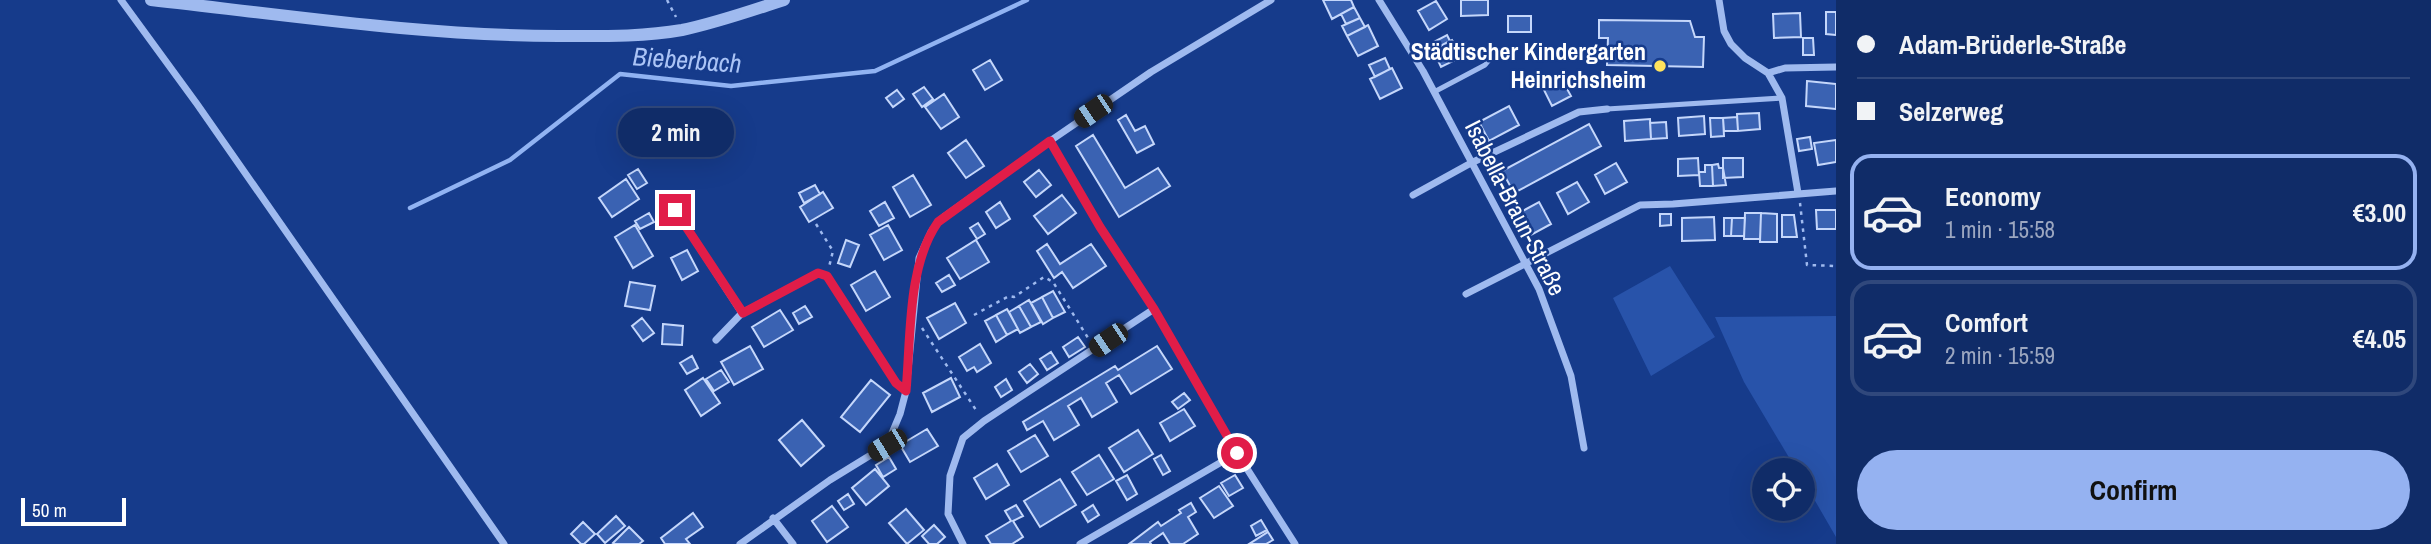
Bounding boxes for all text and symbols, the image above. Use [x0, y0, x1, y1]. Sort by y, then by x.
text: Adam-Brüderle-Straße [1899, 27, 2126, 62]
place label: Städtischer Kindergarten Heinrichsheim [1411, 35, 1646, 95]
water label: Bieberbach [631, 38, 743, 81]
marker: Städtischer Kindergarten Heinrichsheim [1652, 58, 1668, 74]
car [1070, 91, 1117, 131]
text: Selzerweg [1899, 94, 2003, 129]
callout: 2 min [617, 108, 733, 158]
street label: Isabella-Braun-Straße [1458, 115, 1574, 301]
text: 2 min [651, 117, 701, 148]
text: Economy [1945, 179, 2041, 214]
icon: car [1861, 181, 1924, 244]
route end [659, 194, 691, 226]
text: €3.00 [2353, 195, 2406, 230]
text: 1 min · 15:58 [1945, 214, 2055, 245]
text: Comfort [1945, 305, 2028, 340]
icon: car [1861, 307, 1924, 370]
car [1085, 320, 1132, 360]
text: €4.05 [2353, 321, 2406, 356]
text: 2 min · 15:59 [1945, 340, 2055, 371]
car [864, 425, 911, 465]
route start [1221, 437, 1253, 469]
button: Confirm [1857, 450, 2410, 530]
map controls [1752, 458, 1815, 521]
button: locate [1752, 458, 1815, 521]
scale bar [21, 495, 126, 527]
text: 50 m [32, 497, 67, 523]

